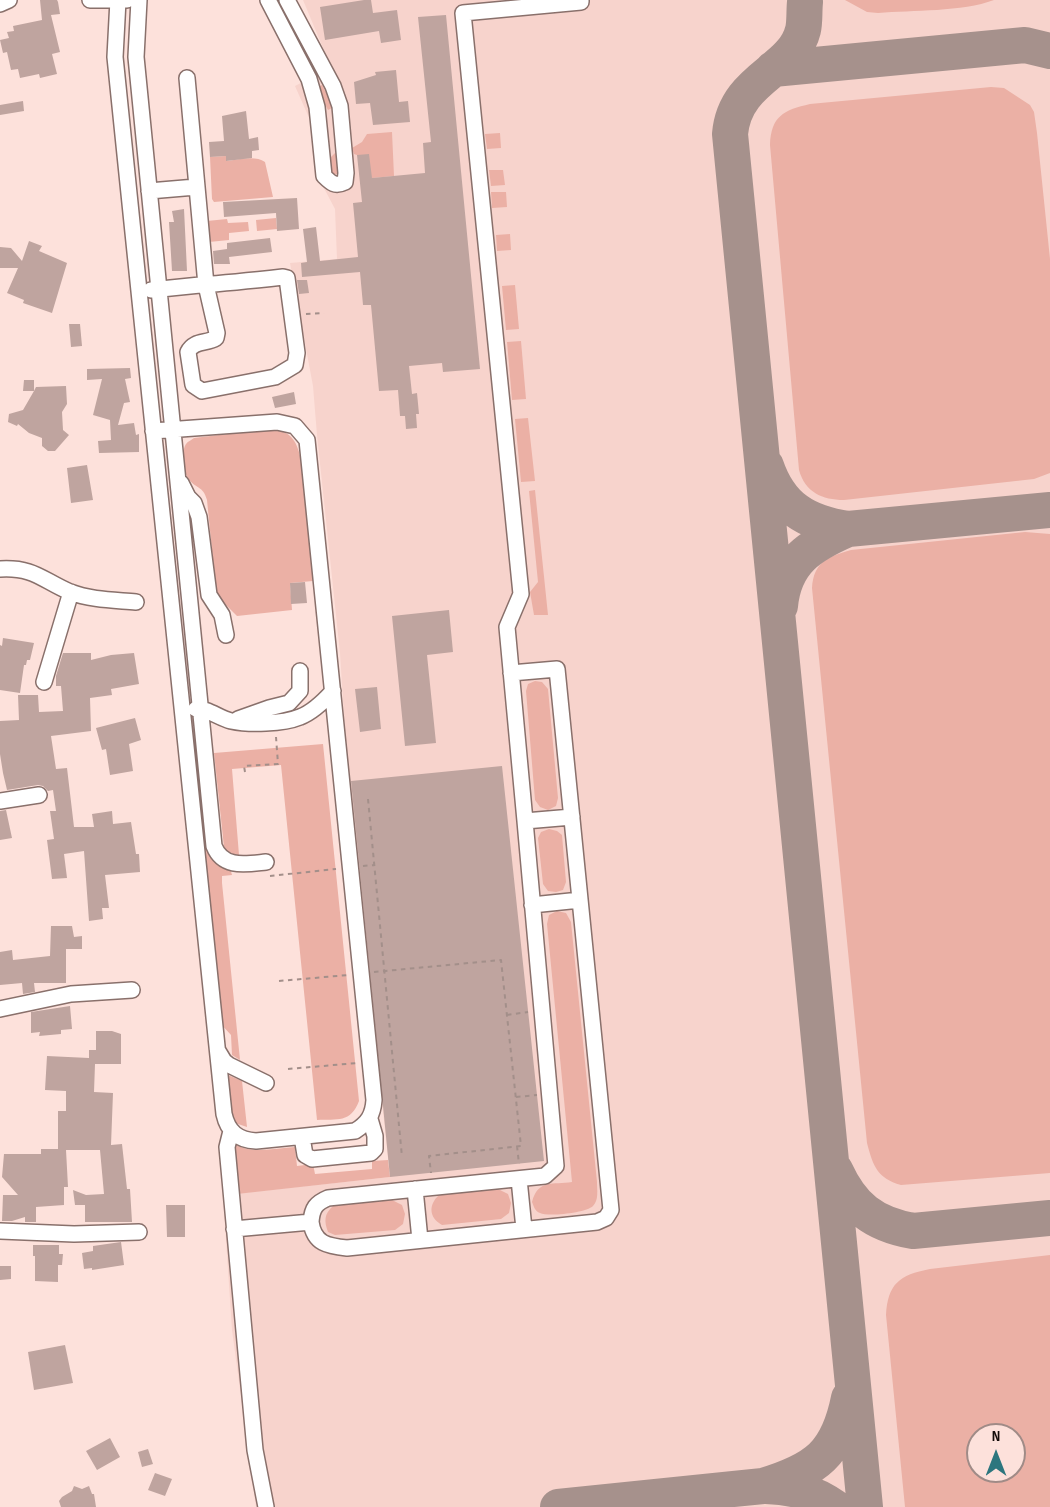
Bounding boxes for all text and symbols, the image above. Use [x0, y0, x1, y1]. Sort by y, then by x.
north arrow [966, 1423, 1026, 1483]
text: N [992, 1427, 1000, 1446]

